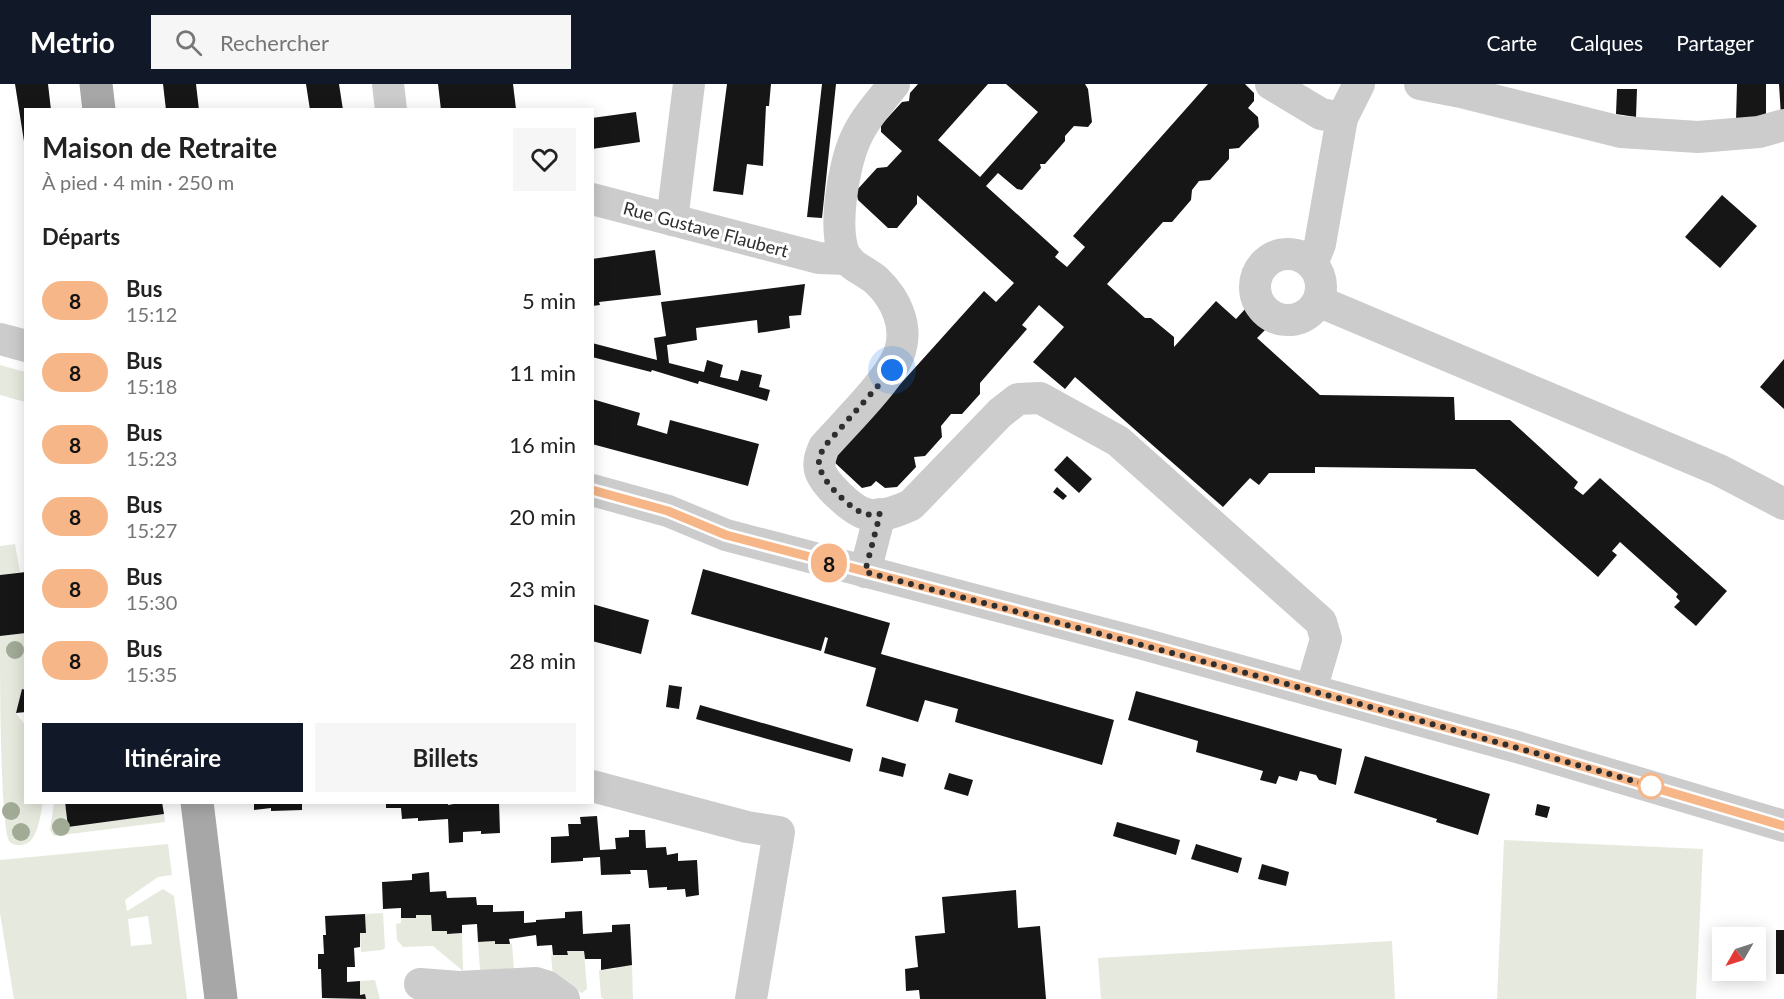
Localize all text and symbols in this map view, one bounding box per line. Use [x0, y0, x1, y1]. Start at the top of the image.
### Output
search box [151, 15, 571, 69]
text: Metrio [30, 25, 115, 59]
icon: search [172, 26, 205, 59]
text: Rechercher [220, 29, 329, 56]
text: Carte [1486, 30, 1537, 55]
text: Calques [1570, 30, 1643, 55]
text: Partager [1676, 30, 1754, 55]
button: heart [513, 128, 576, 191]
text: Maison de Retraite [42, 130, 277, 164]
text: À pied · 4 min · 250 m [42, 170, 234, 194]
street label: Rue Gustave Flaubert [621, 196, 792, 262]
text: Départs [42, 223, 120, 250]
text: Bus [126, 275, 162, 302]
text: 5 min [522, 287, 576, 314]
text: 8 [69, 288, 81, 313]
text: 15:12 [126, 302, 177, 326]
text: Bus [126, 347, 162, 374]
your location [877, 355, 907, 385]
text: 11 min [509, 359, 576, 386]
text: 8 [69, 360, 81, 385]
text: 15:18 [126, 374, 177, 398]
text: Bus [126, 419, 162, 446]
text: 16 min [509, 431, 576, 458]
text: 8 [69, 432, 81, 457]
text: 15:23 [126, 446, 177, 470]
text: Bus [126, 491, 162, 518]
text: 20 min [509, 503, 576, 530]
text: 8 [69, 504, 81, 529]
text: 15:27 [126, 518, 177, 542]
line badge: 8 [810, 544, 848, 582]
text: 8 [823, 551, 835, 576]
text: Bus [126, 563, 162, 590]
text: 23 min [509, 575, 576, 602]
text: 8 [69, 576, 81, 601]
text: 15:30 [126, 590, 177, 614]
text: Bus [126, 635, 162, 662]
text: 28 min [509, 647, 576, 674]
text: 8 [69, 648, 81, 673]
text: 15:35 [126, 662, 177, 686]
button: Itinéraire [42, 723, 303, 792]
button: Billets [315, 723, 576, 792]
unlabelled marker [1638, 773, 1664, 799]
north arrow [1712, 927, 1766, 981]
map controls [1712, 927, 1766, 981]

